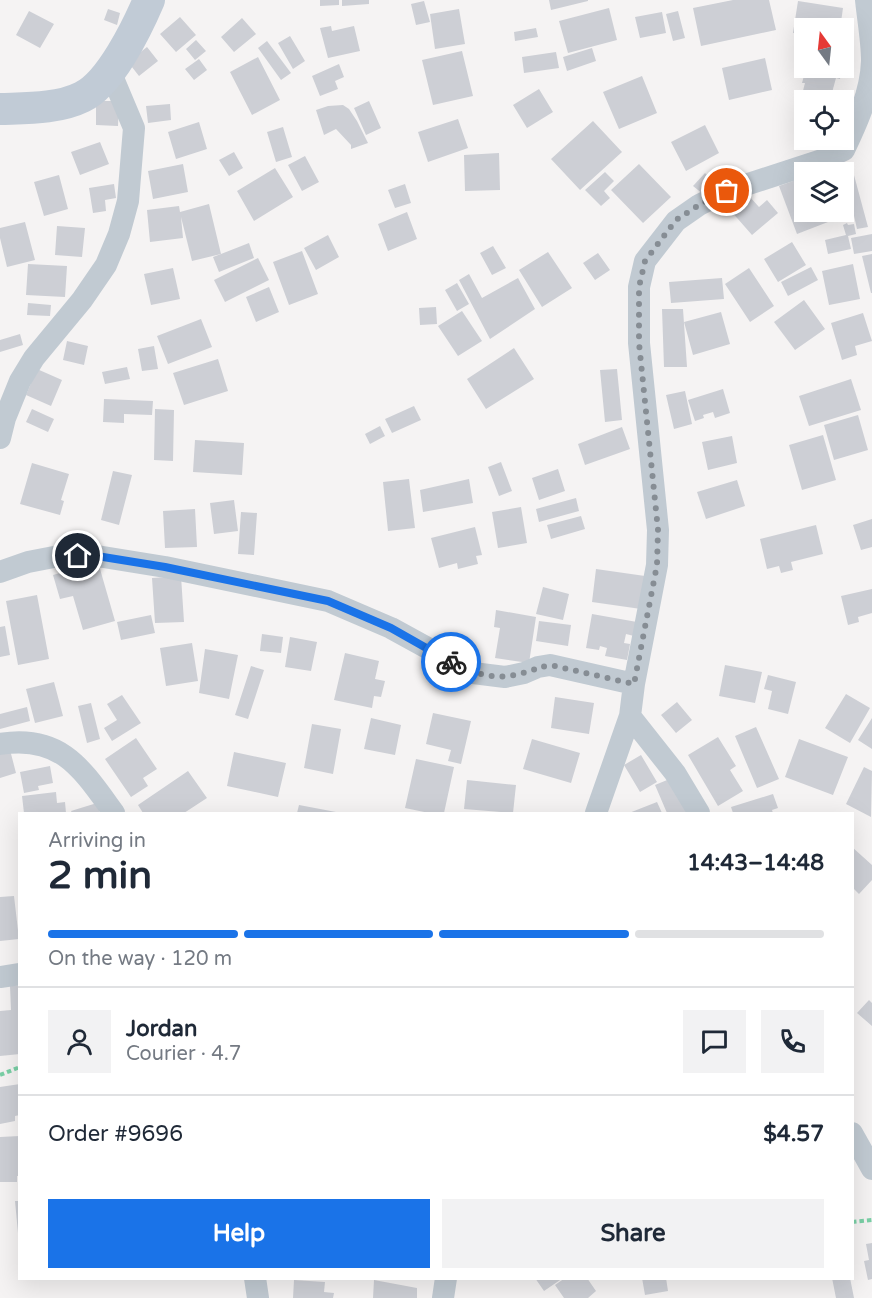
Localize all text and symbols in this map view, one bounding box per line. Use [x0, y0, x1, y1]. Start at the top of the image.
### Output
north arrow [794, 18, 854, 78]
map controls [794, 18, 854, 222]
button: locate [794, 90, 854, 150]
button: layers [794, 162, 854, 222]
pin [701, 165, 752, 216]
icon: bag [710, 174, 743, 207]
pin [52, 530, 103, 581]
icon: home [61, 539, 94, 572]
courier [421, 632, 481, 692]
icon: bike [435, 646, 468, 679]
text: Arriving in [48, 829, 146, 853]
text: 14:43–14:48 [687, 850, 824, 876]
text: 2 min [48, 852, 152, 899]
text: On the way · 120 m [48, 947, 232, 971]
button: person [48, 1010, 111, 1073]
button: chat [683, 1010, 746, 1073]
button: phone [761, 1010, 824, 1073]
text: Jordan [126, 1016, 197, 1042]
text: Courier · 4.7 [126, 1042, 241, 1066]
text: Order #9696 [48, 1121, 183, 1147]
text: $4.57 [763, 1121, 824, 1147]
button: Help [48, 1199, 430, 1268]
button: Share [442, 1199, 824, 1268]

